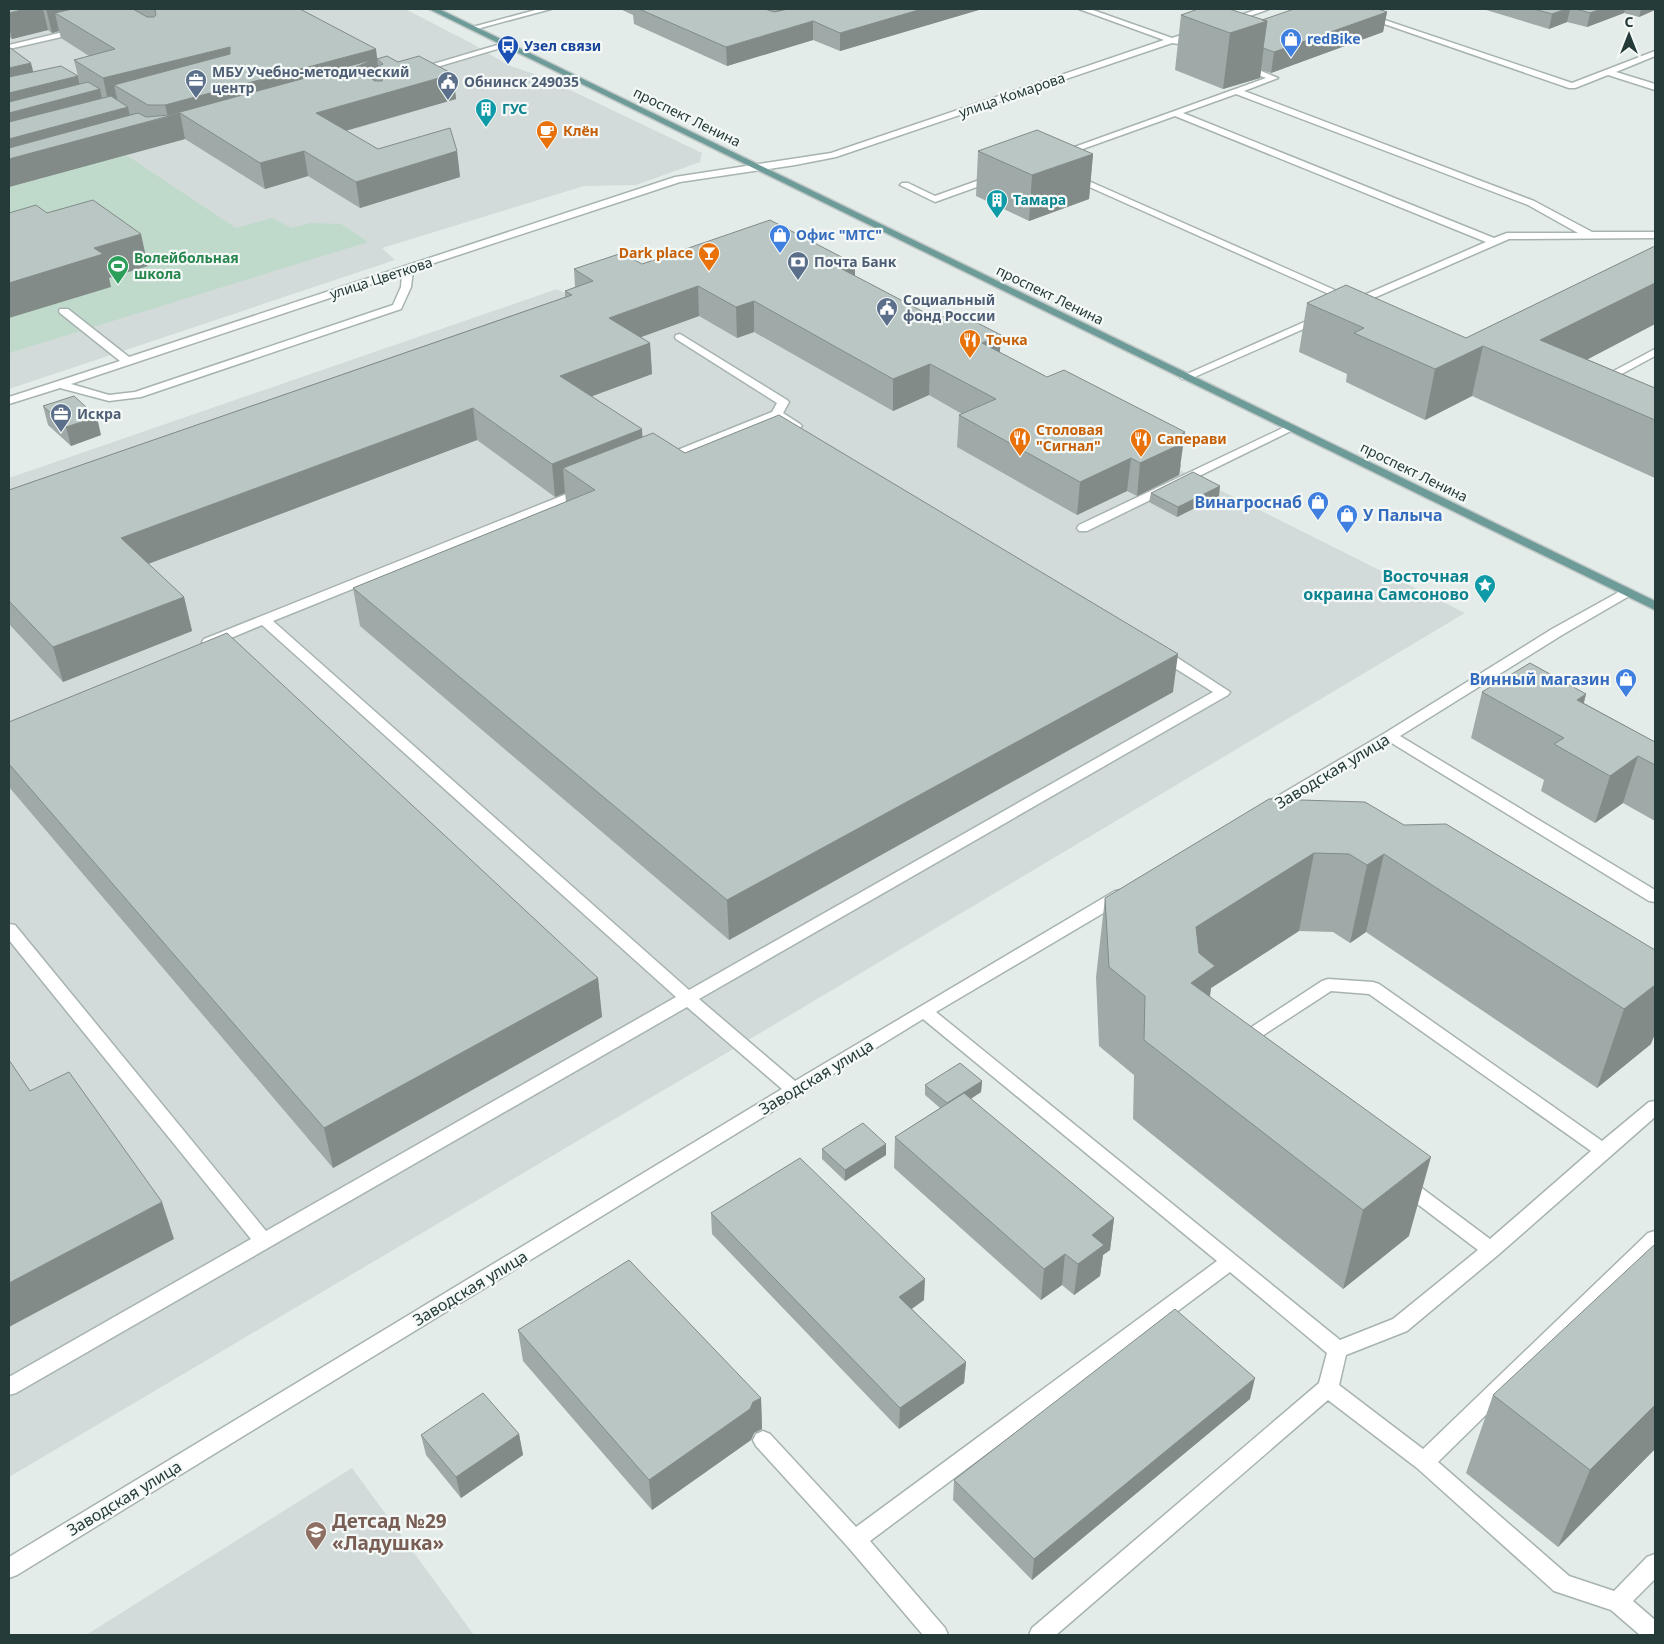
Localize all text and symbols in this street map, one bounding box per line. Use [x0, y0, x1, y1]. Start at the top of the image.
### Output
north arrow [1604, 10, 1654, 60]
text: С [1624, 12, 1634, 31]
shop icon: redBike [1279, 27, 1303, 58]
place label: redBike [1307, 29, 1361, 48]
bus stop icon: Узел связи [496, 34, 520, 65]
place label: Узел связи [524, 36, 601, 55]
place label: МБУ Учебно-методический центр [212, 62, 409, 97]
street label: улица Комарова [956, 67, 1067, 122]
office icon: МБУ Учебно-методический центр [184, 68, 208, 99]
public building icon: Обнинск 249035 [436, 70, 460, 101]
place label: Обнинск 249035 [464, 72, 579, 91]
street label: проспект Ленина [630, 82, 744, 151]
building icon: ГУС [474, 97, 498, 128]
place label: ГУС [502, 99, 527, 118]
cafe icon: Клён [535, 119, 559, 150]
place label: Клён [563, 121, 599, 140]
building icon: Тамара [985, 188, 1009, 219]
place label: Тамара [1013, 190, 1066, 209]
shop icon: Офис "МТС" [768, 223, 792, 254]
place label: Офис "МТС" [796, 225, 882, 244]
bar icon: Dark place [697, 241, 721, 272]
place label: Dark place [619, 243, 693, 262]
place label: Волейбольная школа [134, 248, 239, 283]
bank icon: Почта Банк [786, 250, 810, 281]
street label: улица Цветкова [327, 252, 435, 303]
place label: Почта Банк [814, 252, 897, 271]
sports icon: Волейбольная школа [106, 254, 130, 285]
street label: проспект Ленина [993, 260, 1107, 329]
place label: Социальный фонд России [903, 290, 995, 325]
public building icon: Социальный фонд России [875, 296, 899, 327]
restaurant icon: Точка [958, 328, 982, 359]
place label: Точка [986, 330, 1028, 349]
office icon: Искра [49, 402, 73, 433]
place label: Искра [77, 404, 121, 423]
place label: Столовая "Сигнал" [1036, 420, 1103, 455]
restaurant icon: Столовая "Сигнал" [1008, 426, 1032, 457]
restaurant icon: Саперави [1129, 427, 1153, 458]
place label: Саперави [1157, 429, 1227, 448]
street label: проспект Ленина [1357, 437, 1471, 506]
shop icon: Винагроснаб [1306, 490, 1330, 521]
place label: Винагроснаб [1194, 491, 1302, 513]
shop icon: У Палыча [1335, 503, 1359, 534]
place label: У Палыча [1363, 504, 1443, 526]
place label: Восточная окраина Самсоново [1303, 565, 1469, 605]
place icon: Восточная окраина Самсоново [1473, 573, 1497, 604]
shop icon: Винный магазин [1614, 667, 1638, 698]
place label: Винный магазин [1469, 668, 1610, 690]
street label: Заводская улица [1271, 728, 1393, 814]
street label: Заводская улица [755, 1034, 877, 1120]
street label: Заводская улица [409, 1245, 531, 1331]
street label: Заводская улица [63, 1455, 185, 1541]
place label: Детсад №29 «Ладушка» [332, 1508, 447, 1556]
school or university icon: Детсад №29 «Ладушка» [304, 1520, 328, 1551]

